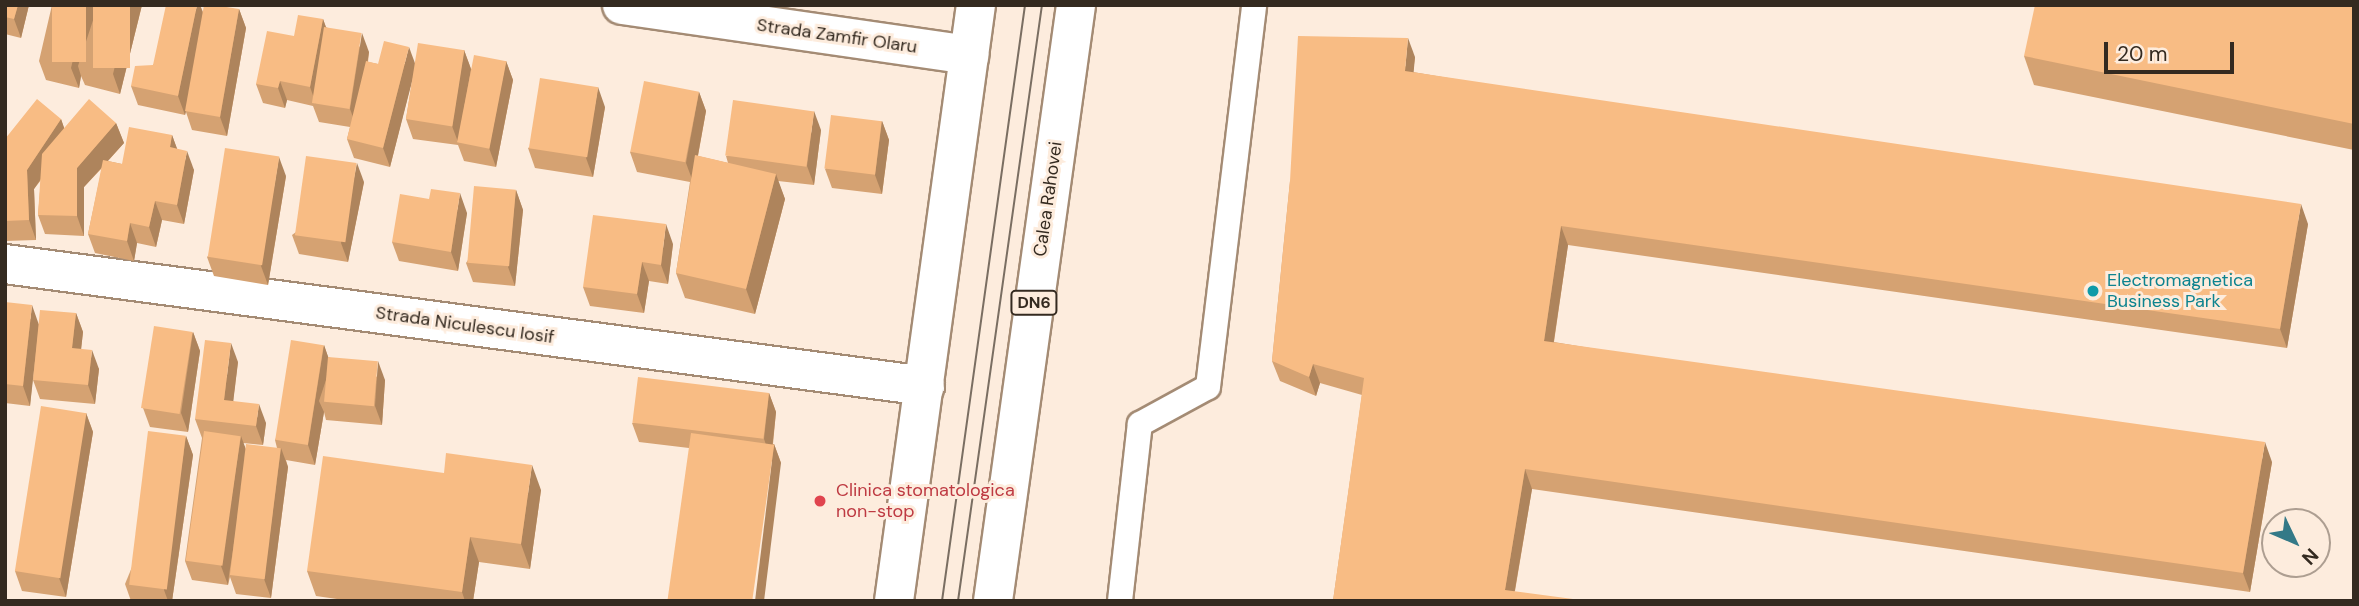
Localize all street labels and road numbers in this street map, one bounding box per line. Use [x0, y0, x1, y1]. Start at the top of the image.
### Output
street label: Strada Zamfir Olaru [755, 14, 919, 58]
street label: Calea Rahovei [1029, 140, 1067, 258]
road number: DN6 [1010, 290, 1058, 316]
street label: Strada Niculescu Iosif [374, 302, 556, 348]

